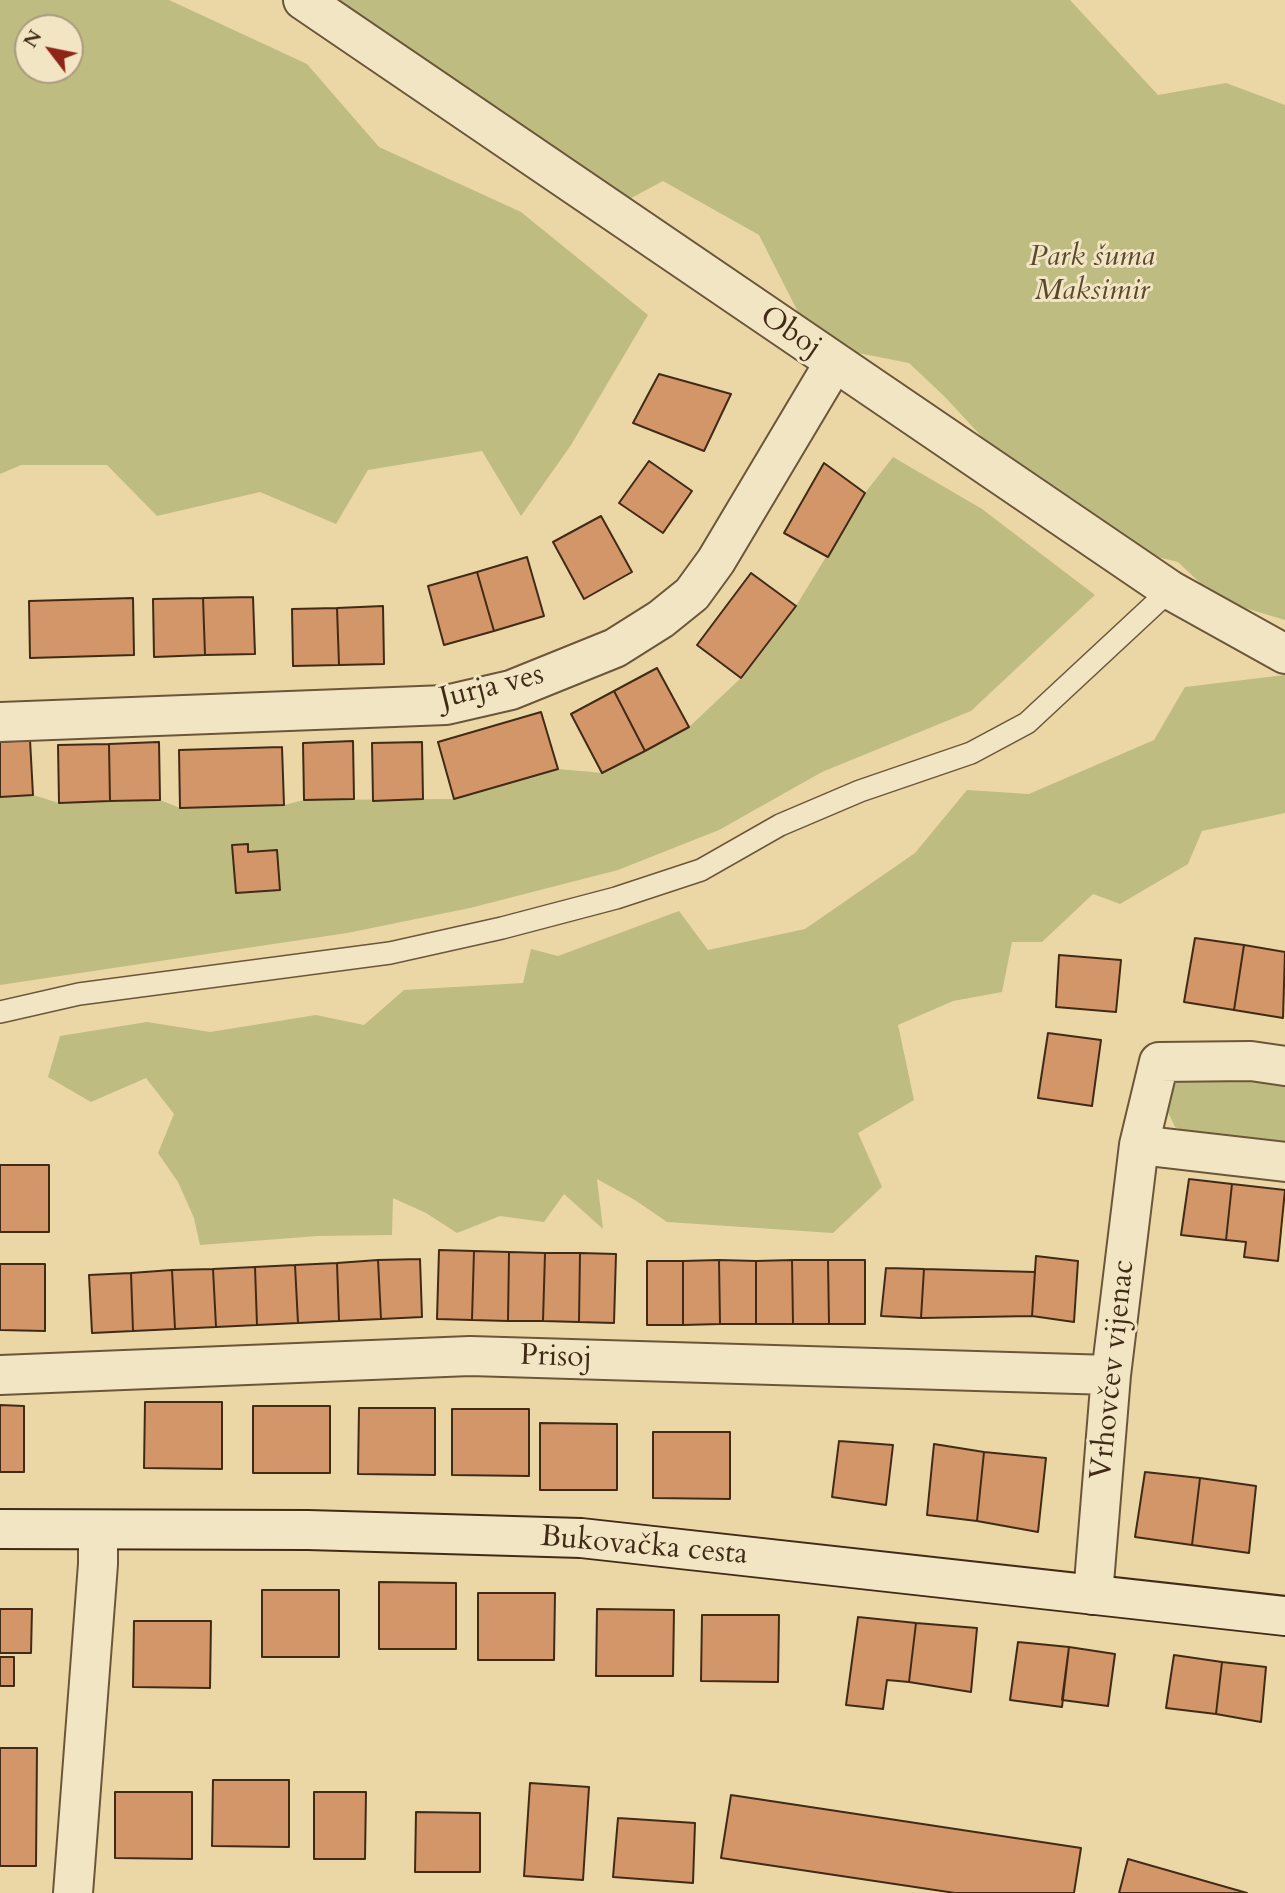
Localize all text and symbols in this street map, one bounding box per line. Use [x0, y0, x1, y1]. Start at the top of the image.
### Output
north arrow [14, 14, 84, 84]
text: N [17, 25, 48, 53]
park label: Park šuma Maksimir [1029, 240, 1155, 310]
street label: Oboj [752, 299, 828, 367]
street label: Jurja ves [436, 658, 548, 718]
street label: Vrhovčev vijenac [1085, 1258, 1143, 1482]
street label: Prisoj [519, 1339, 593, 1377]
street label: Bukovačka cesta [539, 1520, 749, 1574]

